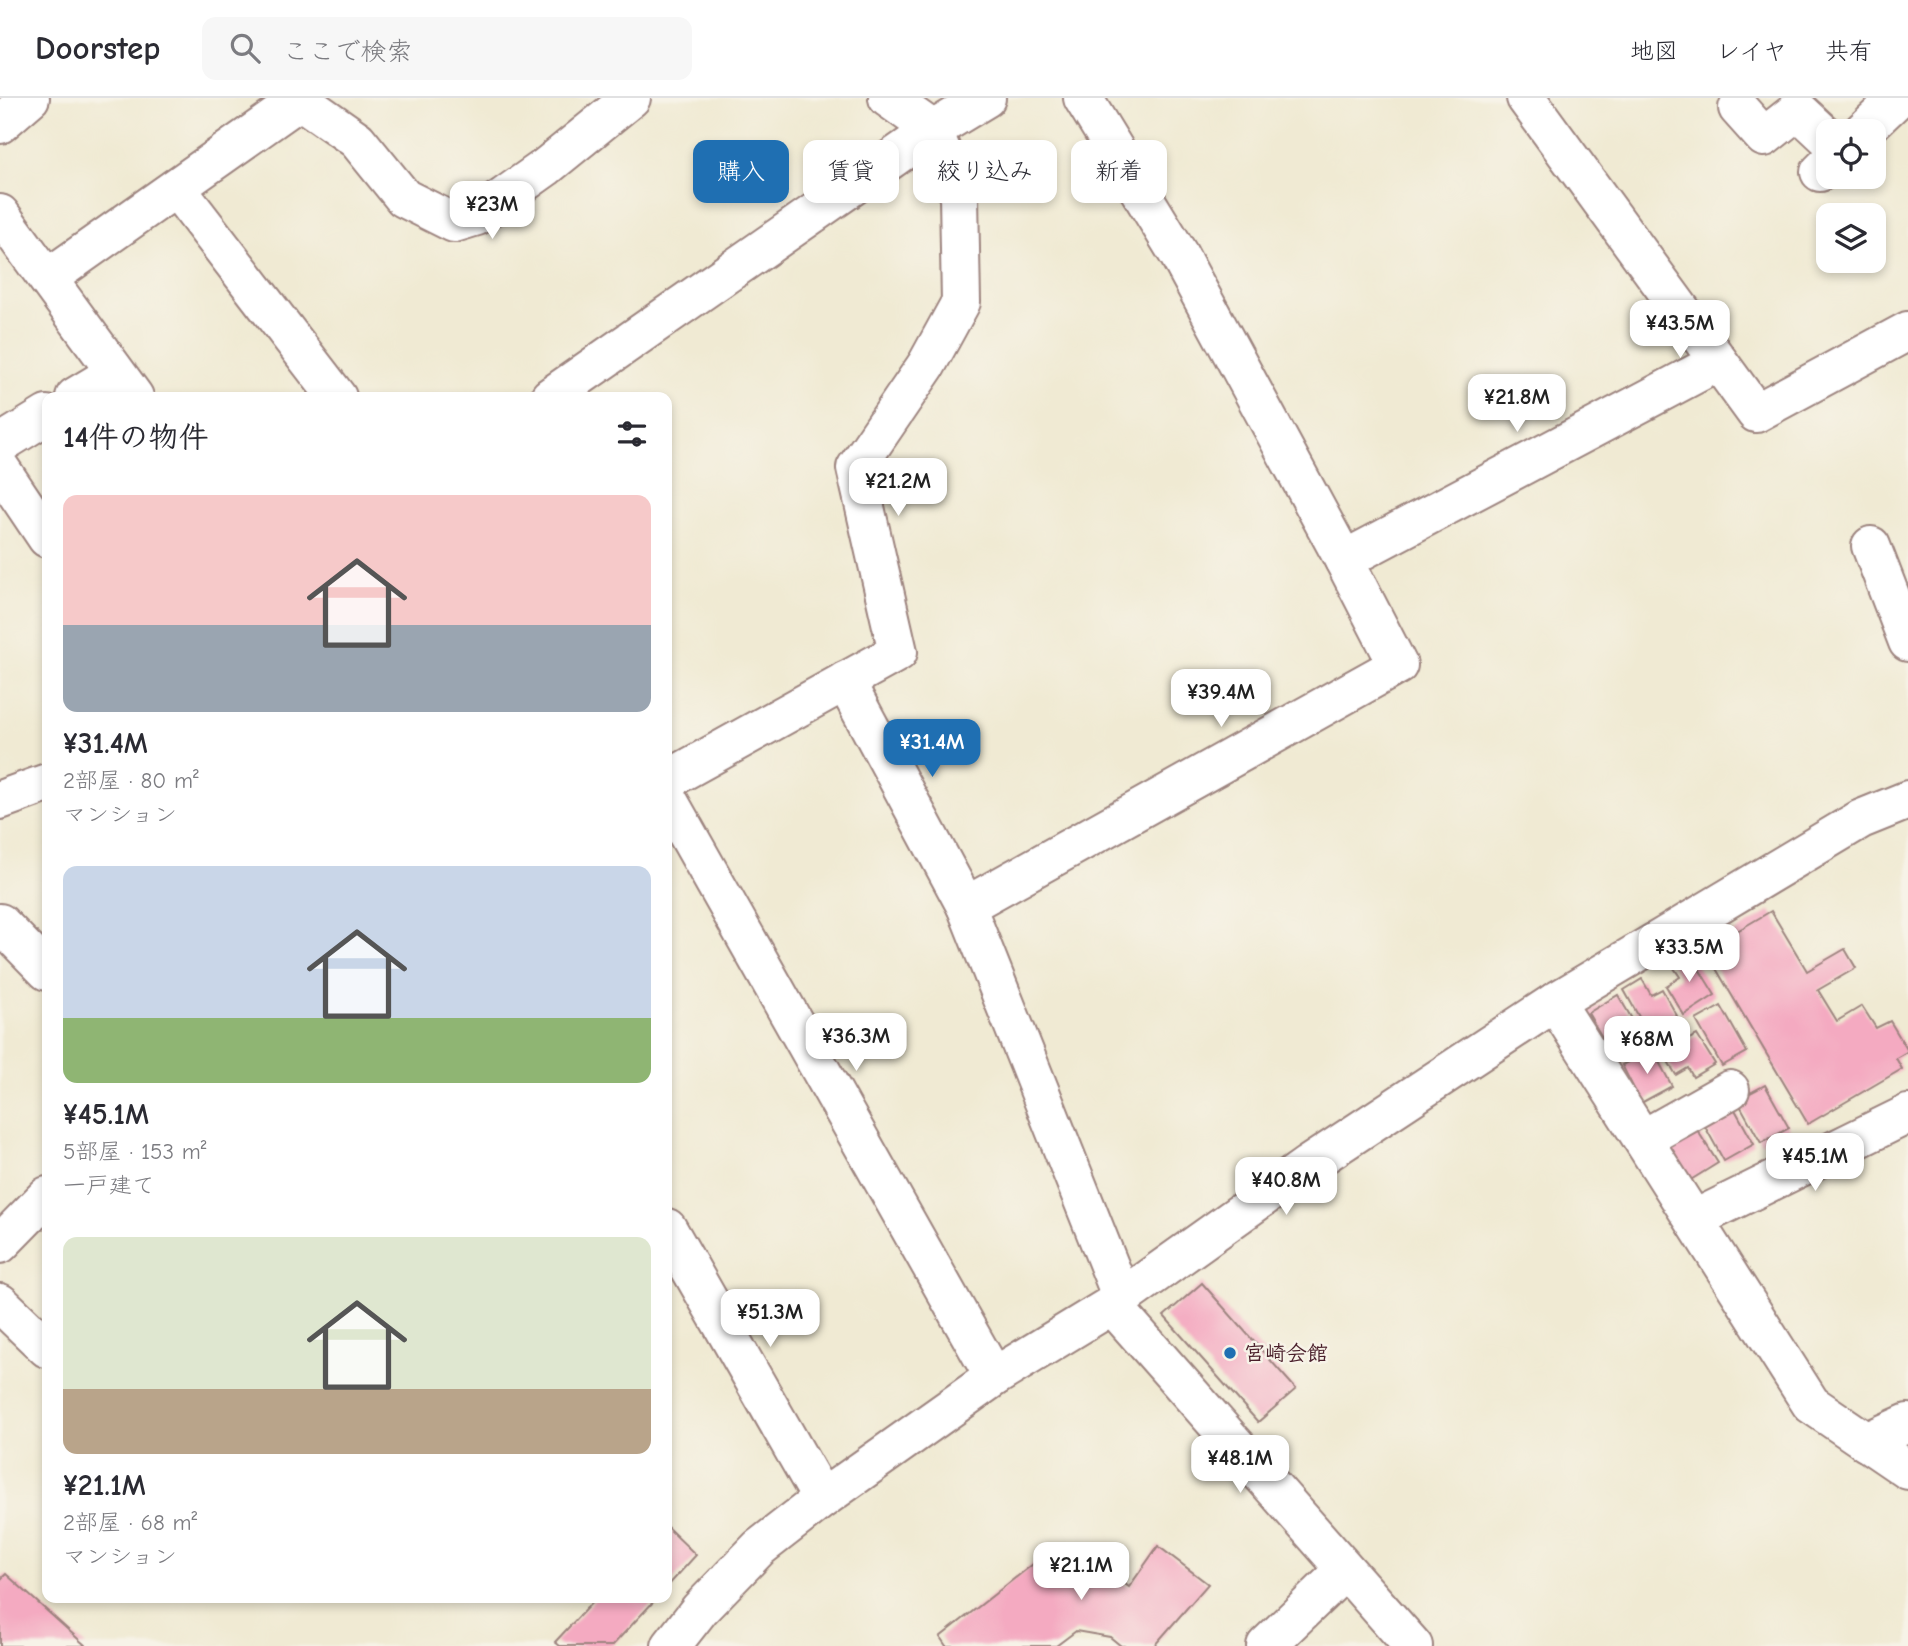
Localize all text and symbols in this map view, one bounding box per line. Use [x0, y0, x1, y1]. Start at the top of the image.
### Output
search box [202, 17, 692, 80]
text: Doorstep [35, 29, 160, 67]
icon: search [226, 29, 264, 67]
text: ここで検索 [282, 37, 412, 67]
text: 地図 [1630, 37, 1678, 65]
text: レイヤ [1716, 37, 1787, 65]
text: 共有 [1825, 37, 1873, 65]
map controls [1816, 119, 1886, 273]
button: locate [1816, 119, 1886, 189]
chip: 購入 [693, 140, 789, 203]
chip: 賃貸 [803, 140, 899, 203]
chip: 絞り込み [913, 140, 1057, 203]
chip: 新着 [1071, 140, 1167, 203]
pin: ¥23M [451, 181, 533, 241]
text: ¥23M [466, 190, 518, 217]
button: layers [1816, 203, 1886, 273]
pin: ¥43.5M [1623, 300, 1737, 360]
text: ¥43.5M [1646, 309, 1714, 336]
pin: ¥21.8M [1460, 374, 1574, 434]
text: ¥21.8M [1484, 383, 1550, 410]
icon: filters [613, 415, 651, 453]
text: 14件の物件 [63, 420, 209, 455]
pin: ¥21.2M [841, 458, 955, 518]
text: ¥21.2M [865, 467, 931, 494]
icon: home [294, 540, 420, 666]
pin: ¥39.4M [1164, 670, 1278, 729]
text: ¥39.4M [1187, 678, 1255, 705]
pin: ¥31.4M [875, 720, 989, 779]
text: ¥31.4M [63, 726, 148, 761]
text: ¥31.4M [899, 728, 965, 755]
text: 2部屋 · 80 m² [63, 767, 199, 794]
text: マンション [63, 801, 177, 828]
icon: home [294, 911, 420, 1037]
pin: ¥33.5M [1632, 924, 1746, 984]
text: ¥33.5M [1655, 933, 1723, 960]
pin: ¥36.3M [799, 1014, 913, 1073]
pin: ¥68M [1606, 1016, 1688, 1076]
text: ¥36.3M [822, 1022, 890, 1049]
text: ¥68M [1620, 1025, 1674, 1052]
text: ¥45.1M [63, 1097, 149, 1132]
pin: ¥45.1M [1758, 1134, 1872, 1193]
text: 5部屋 · 153 m² [63, 1138, 207, 1165]
text: ¥45.1M [1782, 1142, 1848, 1169]
pin: ¥40.8M [1229, 1158, 1343, 1217]
text: ¥40.8M [1251, 1166, 1321, 1193]
text: 一戸建て [63, 1172, 155, 1199]
icon: home [294, 1282, 420, 1408]
pin: ¥51.3M [713, 1290, 827, 1349]
text: ¥51.3M [737, 1298, 803, 1325]
place label: 宮崎会館 [1244, 1341, 1328, 1365]
marker: 宮崎会館 [1222, 1345, 1238, 1361]
pin: ¥48.1M [1183, 1436, 1297, 1495]
text: ¥48.1M [1207, 1444, 1273, 1471]
text: ¥21.1M [63, 1468, 146, 1503]
text: 2部屋 · 68 m² [63, 1509, 197, 1536]
pin: ¥21.1M [1024, 1542, 1138, 1602]
text: マンション [63, 1543, 177, 1570]
text: ¥21.1M [1049, 1551, 1113, 1578]

